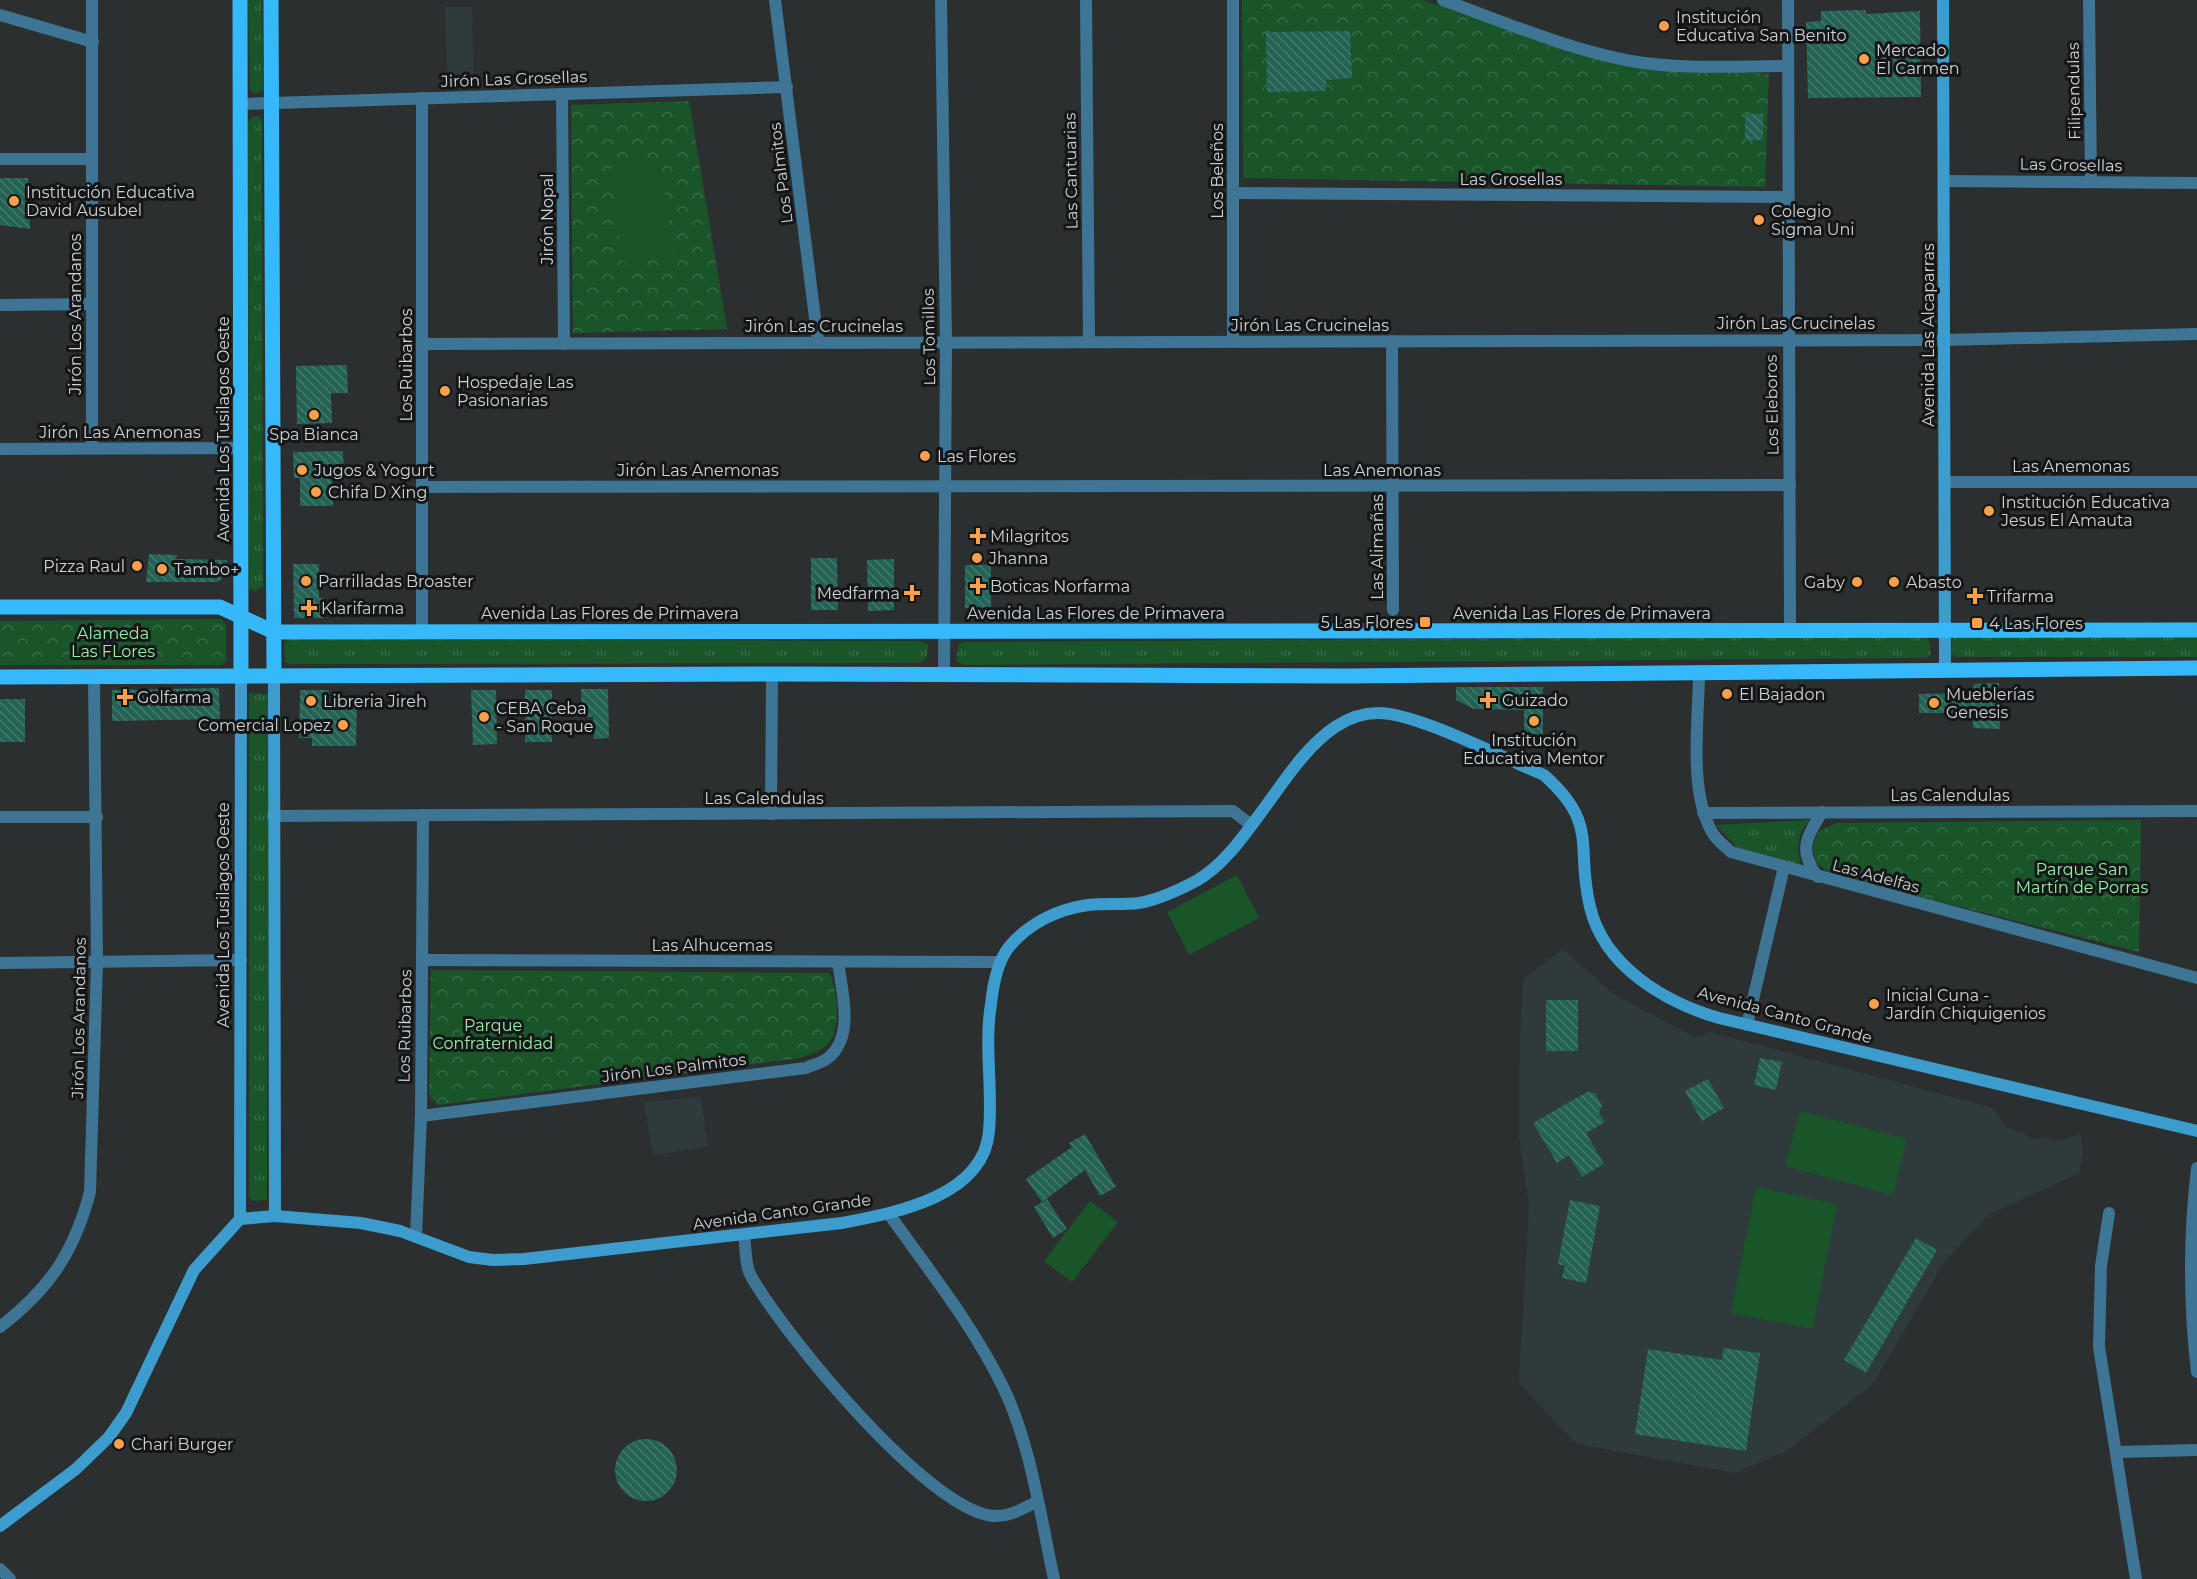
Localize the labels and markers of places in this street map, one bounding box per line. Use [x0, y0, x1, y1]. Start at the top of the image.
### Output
place label: Institución Educativa San Benito [1676, 8, 1847, 45]
marker: Institución Educativa San Benito [1657, 19, 1671, 33]
place label: Mercado El Carmen [1876, 41, 1960, 78]
marker: Mercado El Carmen [1857, 52, 1871, 66]
place label: Institución Educativa David Ausubel [26, 183, 195, 220]
marker: Institución Educativa David Ausubel [7, 194, 21, 208]
place label: Colegio Sigma Uni [1771, 202, 1855, 239]
marker: Colegio Sigma Uni [1752, 213, 1766, 227]
place label: Hospedaje Las Pasionarias [457, 373, 574, 410]
marker: Hospedaje Las Pasionarias [438, 384, 452, 398]
marker: Spa Bianca [307, 408, 321, 422]
place label: Spa Bianca [269, 425, 359, 444]
place label: Las Flores [937, 447, 1016, 466]
marker: Las Flores [918, 449, 932, 463]
place label: Jugos & Yogurt [313, 461, 435, 480]
marker: Jugos & Yogurt [295, 463, 309, 477]
place label: Chifa D Xing [328, 483, 427, 502]
marker: Chifa D Xing [309, 485, 323, 499]
place label: Institución Educativa Jesus El Amauta [2000, 493, 2170, 530]
marker: Institución Educativa Jesus El Amauta [1982, 504, 1996, 518]
place label: Milagritos [990, 527, 1069, 546]
marker: Milagritos [971, 529, 985, 543]
place label: Jhanna [988, 549, 1048, 568]
marker: Jhanna [970, 551, 984, 565]
place label: Pizza Raul [43, 557, 125, 576]
marker: Pizza Raul [130, 559, 144, 573]
place label: Tambo+ [174, 560, 239, 579]
marker: Tambo+ [155, 562, 169, 576]
place label: Parrilladas Broaster [318, 572, 474, 591]
place label: Gaby [1804, 573, 1845, 592]
place label: Abasto [1906, 573, 1962, 592]
marker: Parrilladas Broaster [299, 574, 313, 588]
marker: Gaby [1850, 575, 1864, 589]
marker: Abasto [1887, 575, 1901, 589]
place label: Boticas Norfarma [990, 577, 1130, 596]
marker: Boticas Norfarma [971, 579, 985, 593]
place label: Medfarma [817, 584, 900, 603]
marker: Medfarma [905, 586, 919, 600]
place label: Trifarma [1987, 587, 2054, 606]
marker: Trifarma [1968, 589, 1982, 603]
place label: Klarifarma [321, 599, 404, 618]
marker: Klarifarma [302, 601, 316, 615]
place label: 5 Las Flores [1321, 613, 1413, 632]
place label: 4 Las Flores [1989, 614, 2083, 633]
marker: 5 Las Flores [1418, 615, 1432, 629]
marker: 4 Las Flores [1970, 616, 1984, 630]
place label: El Bajadon [1739, 685, 1825, 704]
place label: Mueblerías Genesis [1946, 685, 2035, 722]
marker: El Bajadon [1720, 687, 1734, 701]
place label: Golfarma [137, 688, 211, 707]
marker: Golfarma [118, 690, 132, 704]
marker: Guizado [1479, 691, 1497, 709]
place label: Guizado [1502, 691, 1568, 710]
place label: Libreria Jireh [323, 692, 427, 711]
marker: Libreria Jireh [304, 694, 318, 708]
marker: Mueblerías Genesis [1927, 696, 1941, 710]
place label: CEBA Ceba - San Roque [496, 699, 593, 736]
marker: CEBA Ceba - San Roque [477, 710, 491, 724]
marker: Institución Educativa Mentor [1527, 714, 1541, 728]
place label: Comercial Lopez [198, 716, 331, 735]
marker: Comercial Lopez [336, 718, 350, 732]
place label: Institución Educativa Mentor [1463, 731, 1605, 768]
place label: Inicial Cuna - Jardín Chiquigenios [1885, 986, 2046, 1023]
marker: Inicial Cuna - Jardín Chiquigenios [1867, 997, 1881, 1011]
place label: Chari Burger [131, 1435, 233, 1454]
marker: Chari Burger [112, 1437, 126, 1451]

